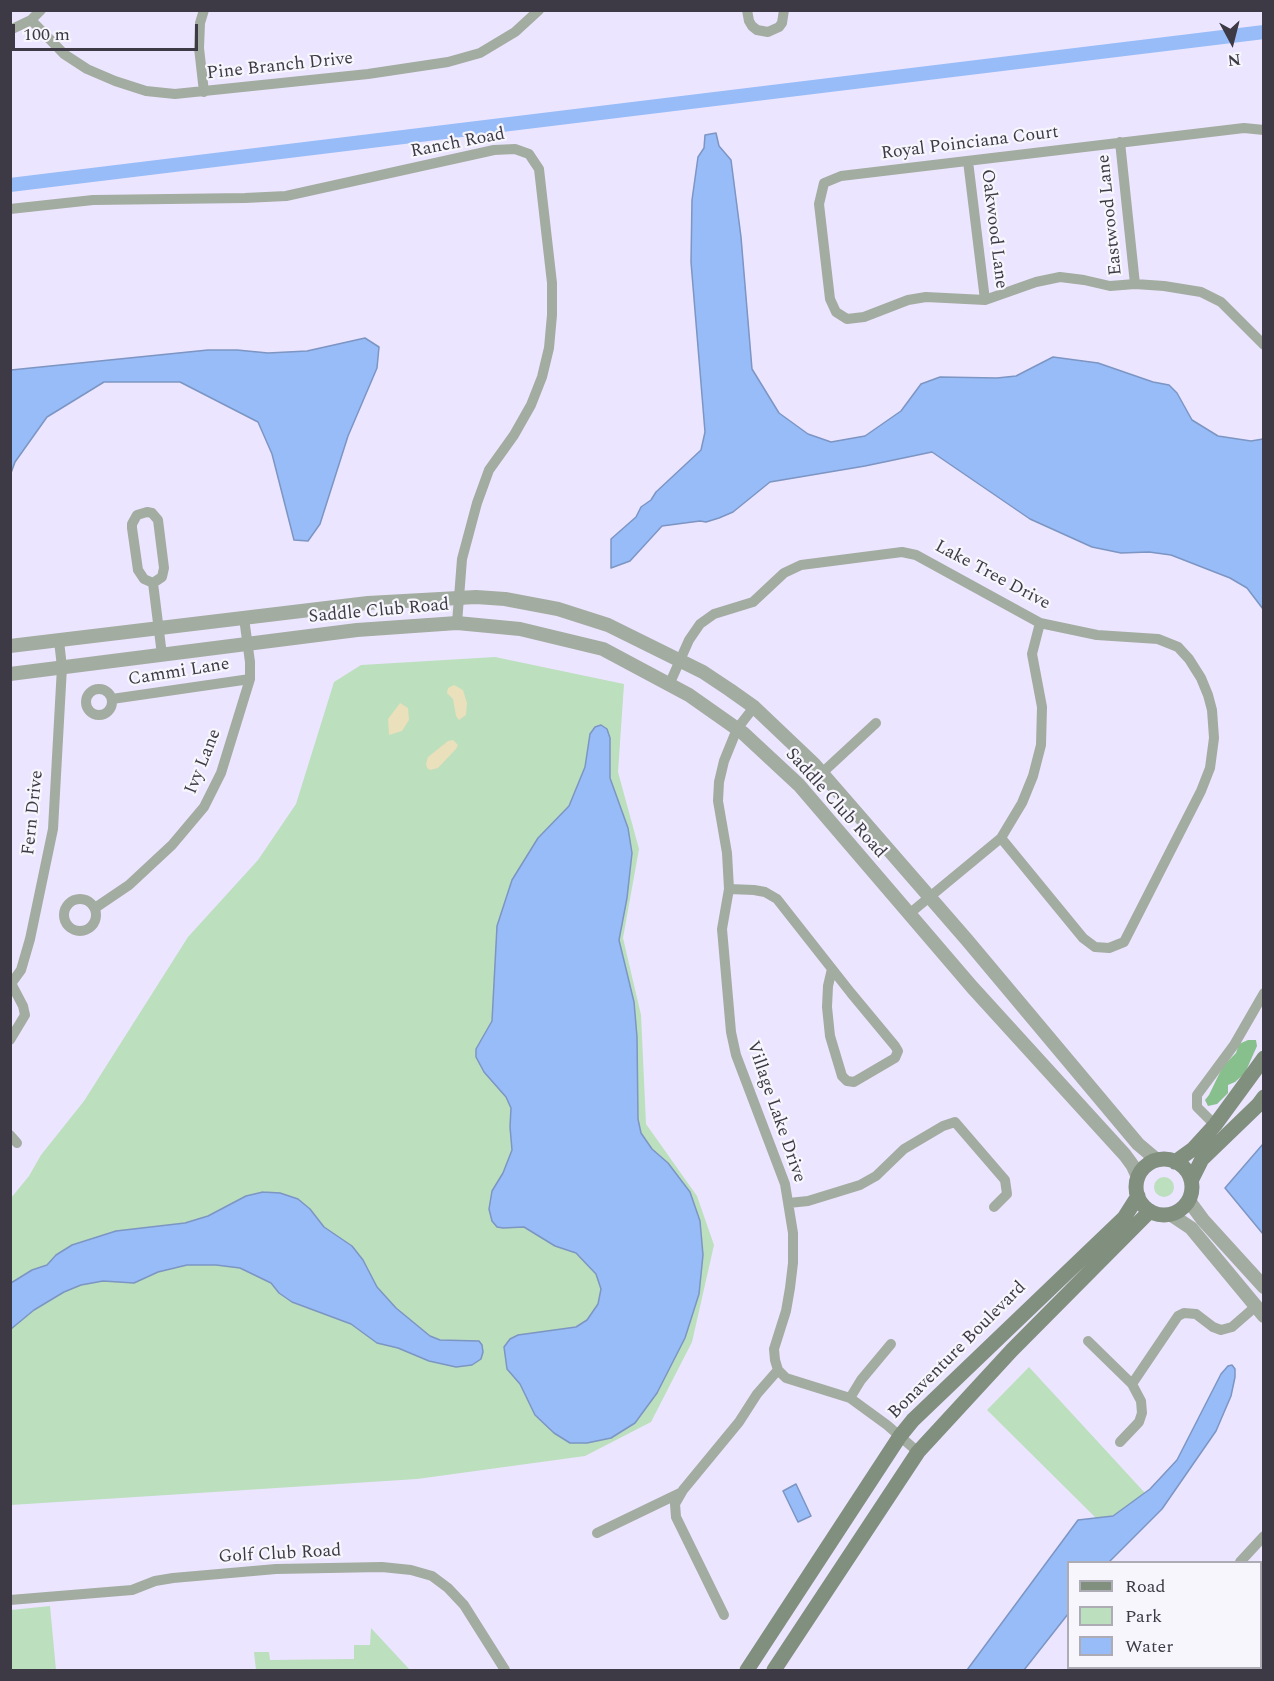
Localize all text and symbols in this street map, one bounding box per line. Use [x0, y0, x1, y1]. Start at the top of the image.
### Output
scale bar [15, 12, 201, 50]
north arrow [1202, 12, 1262, 72]
text: 100 m [23, 21, 70, 48]
text: N [1226, 47, 1242, 73]
street label: Pine Branch Drive [206, 49, 354, 85]
street label: Royal Poinciana Court [880, 122, 1060, 166]
street label: Ranch Road [409, 124, 507, 164]
street label: Eastwood Lane [1094, 153, 1128, 277]
street label: Oakwood Lane [975, 168, 1011, 290]
street label: Lake Tree Drive [931, 536, 1053, 616]
street label: Saddle Club Road [308, 595, 450, 629]
street label: Cammi Lane [127, 654, 231, 692]
street label: Ivy Lane [181, 726, 227, 798]
street label: Saddle Club Road [780, 744, 890, 864]
street label: Fern Drive [19, 769, 49, 857]
street label: Village Lake Drive [741, 1038, 809, 1186]
street label: Bonaventure Boulevard [885, 1278, 1031, 1424]
street label: Golf Club Road [218, 1541, 342, 1569]
legend [1067, 1561, 1262, 1669]
text: Road [1125, 1573, 1166, 1600]
text: Park [1125, 1603, 1162, 1630]
text: Water [1125, 1633, 1173, 1660]

